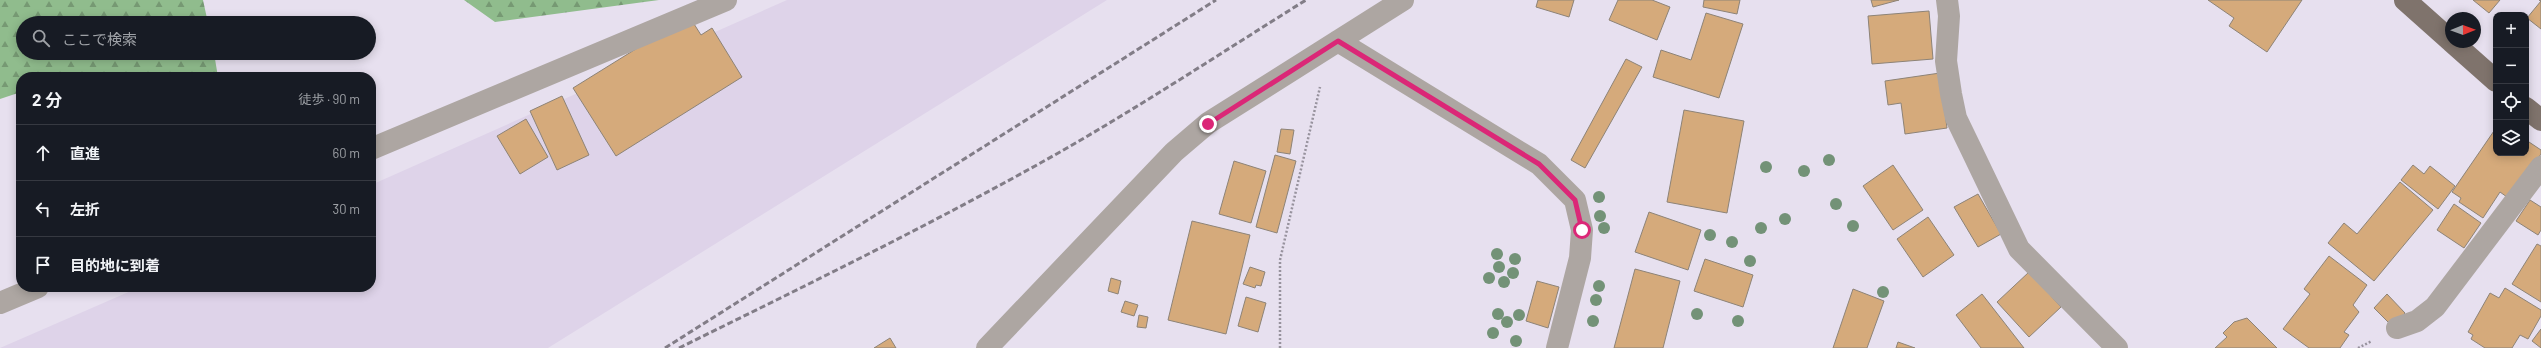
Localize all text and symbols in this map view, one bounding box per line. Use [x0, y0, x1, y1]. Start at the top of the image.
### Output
north arrow [2445, 12, 2481, 48]
map controls [2493, 12, 2529, 156]
button: + [2493, 12, 2529, 48]
search box [16, 16, 376, 60]
icon: search [30, 27, 52, 49]
text: ここで検索 [62, 30, 137, 48]
button: − [2493, 48, 2529, 84]
button: locate [2493, 84, 2529, 120]
text: 2 分 [32, 89, 62, 109]
text: 徒歩 · 90 m [299, 91, 360, 107]
route end [1199, 115, 1217, 133]
button: layers [2493, 120, 2529, 156]
icon: ahead [32, 142, 54, 164]
text: 直進 [70, 144, 100, 162]
text: 60 m [333, 145, 360, 161]
icon: left [32, 198, 54, 220]
text: 左折 [70, 200, 100, 218]
text: 30 m [333, 201, 360, 217]
route start [1573, 221, 1591, 239]
icon: arrive [32, 254, 54, 276]
text: 目的地に到着 [70, 256, 160, 274]

